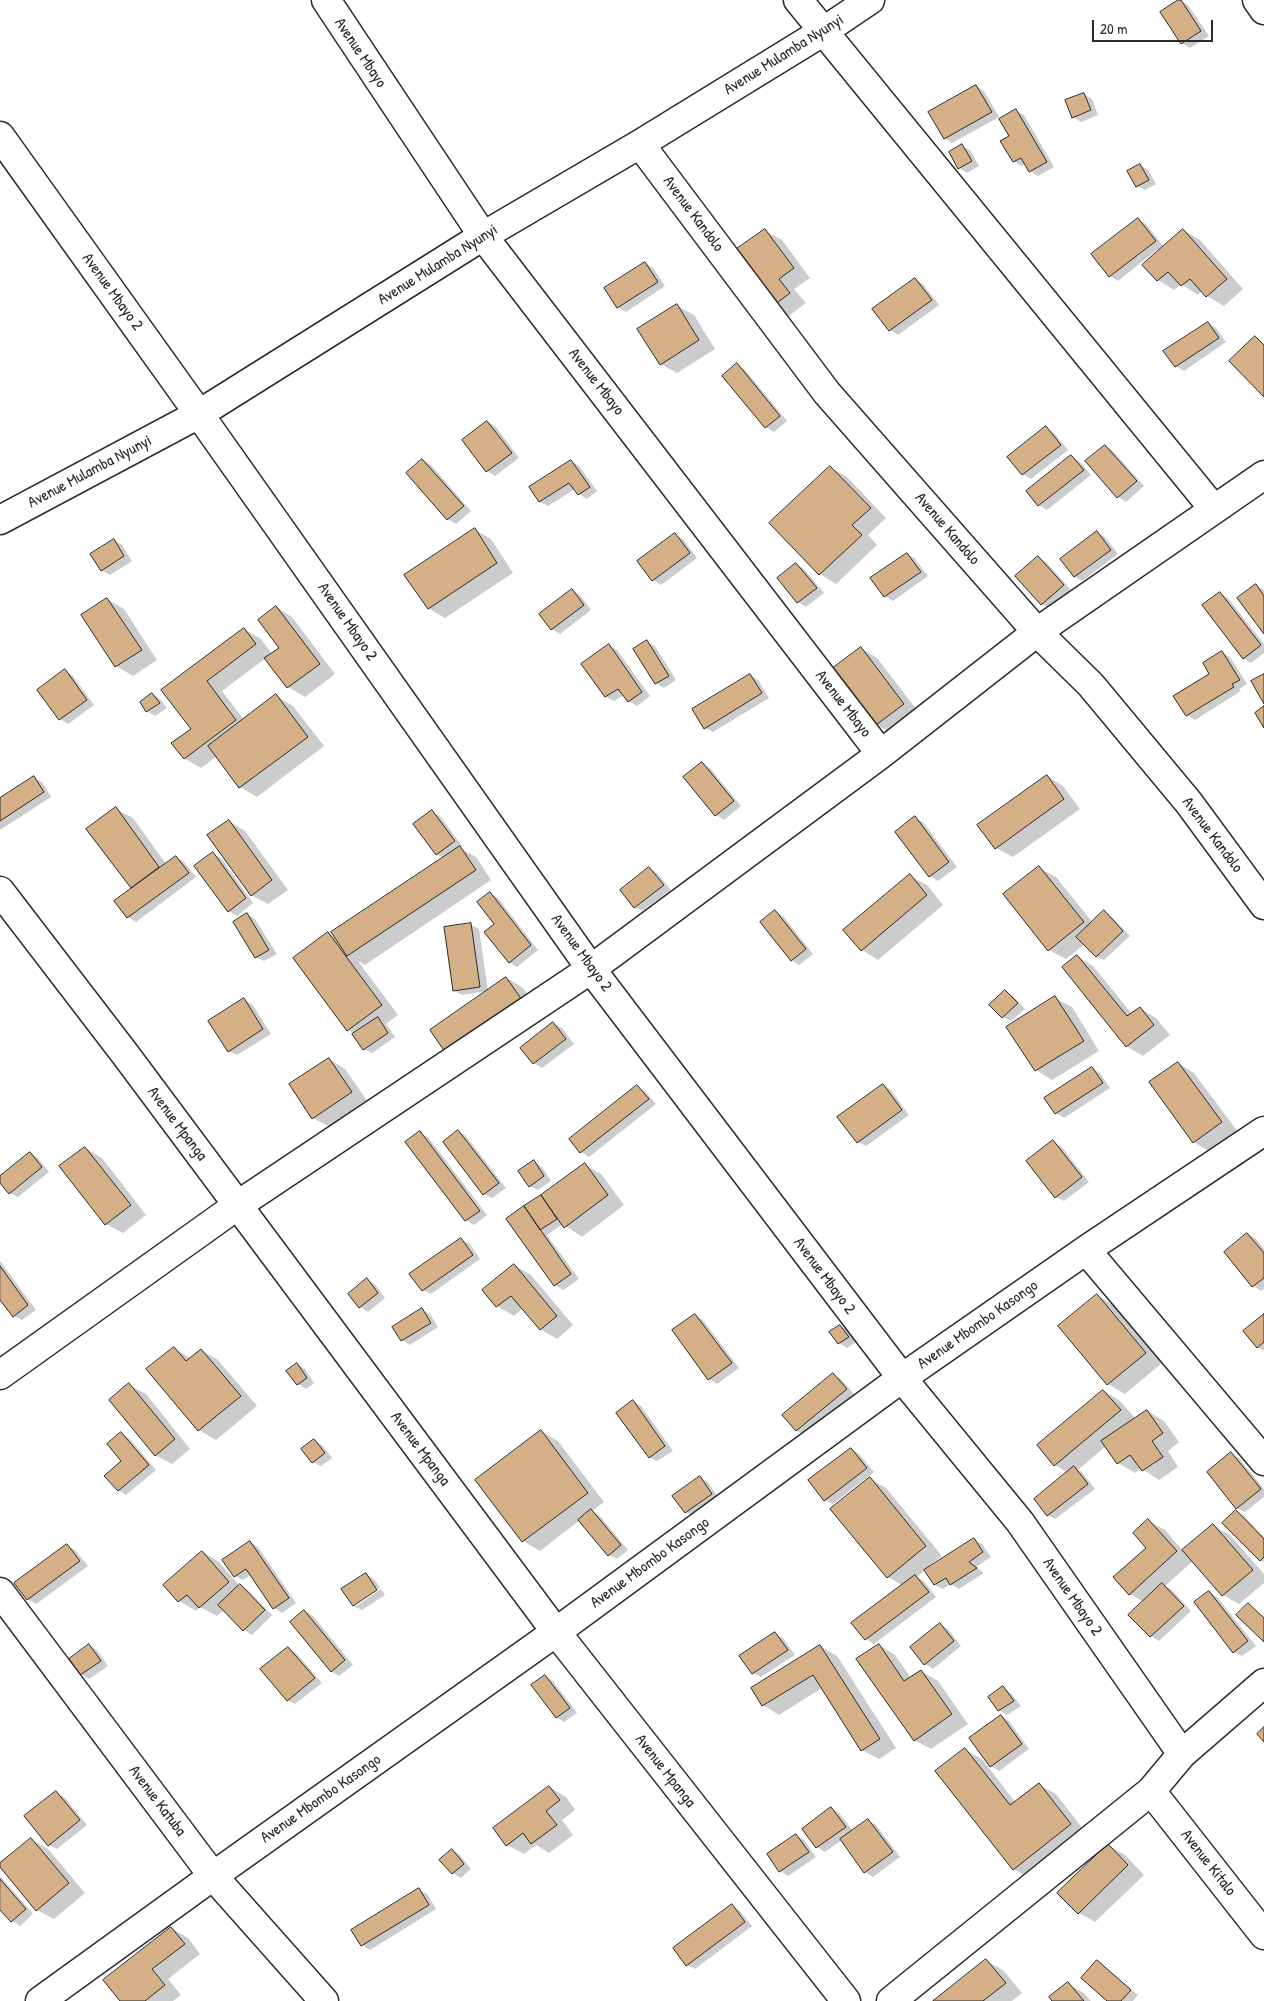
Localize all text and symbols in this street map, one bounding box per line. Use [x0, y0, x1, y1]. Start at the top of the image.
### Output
street label: Avenue Mulamba Nyunyi [721, 10, 847, 100]
scale bar [1094, 10, 1215, 42]
street label: Avenue Mbayo [330, 15, 390, 91]
text: 20 m [1100, 18, 1127, 39]
street label: Avenue Kandolo [658, 172, 728, 256]
street label: Avenue Mulamba Nyunyi [375, 220, 501, 310]
street label: Avenue Mbayo 2 [77, 250, 147, 334]
street label: Avenue Mbayo [564, 345, 628, 419]
street label: Avenue Mulamba Nyunyi [25, 431, 155, 513]
street label: Avenue Kandolo [910, 489, 984, 569]
street label: Avenue Mbayo 2 [313, 579, 381, 665]
street label: Avenue Mbayo [811, 667, 875, 741]
street label: Avenue Kandolo [1177, 793, 1247, 877]
street label: Avenue Mbayo 2 [546, 911, 616, 995]
street label: Avenue Mpanga [143, 1083, 211, 1165]
street label: Avenue Mbayo 2 [789, 1234, 859, 1318]
street label: Avenue Mbombo Kasongo [914, 1276, 1042, 1374]
street label: Avenue Mpanga [386, 1408, 454, 1490]
street label: Avenue Mbombo Kasongo [587, 1513, 713, 1613]
street label: Avenue Mbayo 2 [1038, 1554, 1106, 1640]
street label: Avenue Mpanga [630, 1731, 700, 1811]
street label: Avenue Mbombo Kasongo [257, 1750, 385, 1848]
street label: Avenue Katuba [124, 1762, 190, 1840]
street label: Avenue Kitalo [1176, 1826, 1240, 1900]

